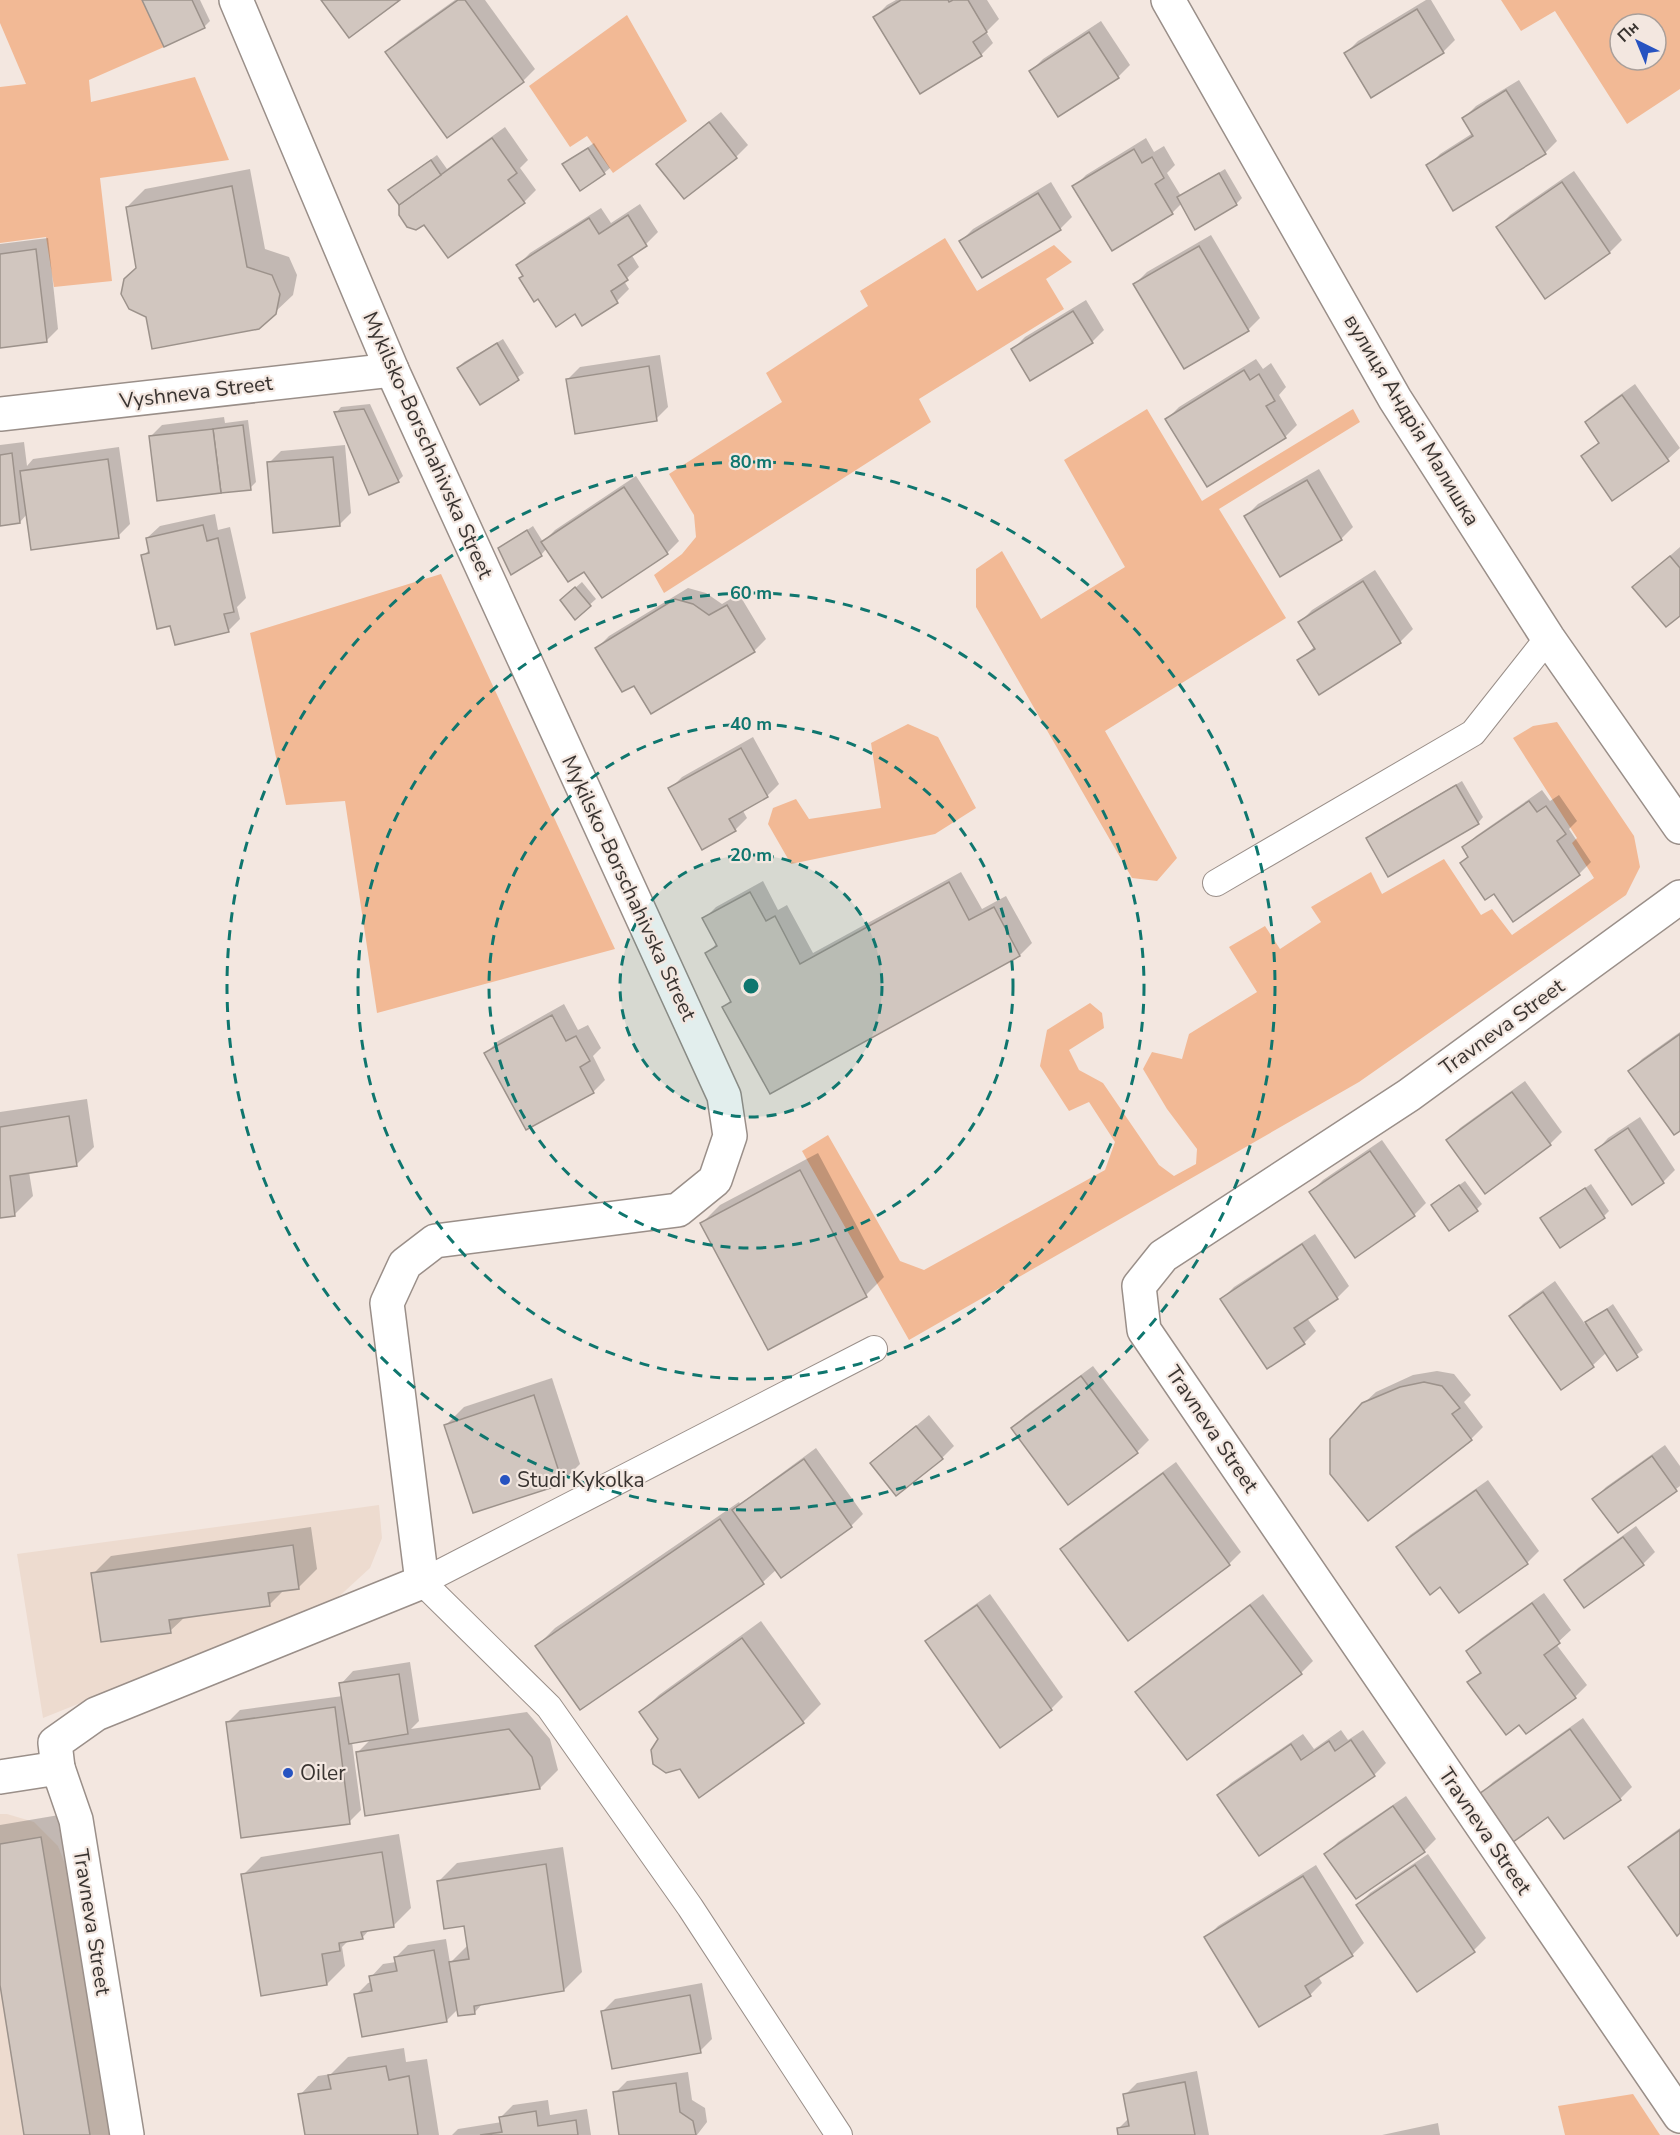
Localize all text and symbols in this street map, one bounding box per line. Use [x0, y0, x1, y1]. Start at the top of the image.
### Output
north arrow [1608, 12, 1668, 72]
text: Пн [1613, 16, 1644, 47]
street label: Mykilsko-Borschahivska Street [356, 307, 500, 583]
street label: вулиця Андрія Малишка [1338, 309, 1486, 531]
street label: Vyshneva Street [117, 369, 275, 415]
text: 80 m [730, 450, 772, 474]
text: 60 m [730, 581, 772, 605]
text: 40 m [730, 712, 772, 736]
street label: Mykilsko-Borschahivska Street [555, 751, 703, 1026]
text: 20 m [730, 843, 772, 867]
street label: Travneva Street [1434, 972, 1570, 1082]
centre of rings [741, 976, 761, 996]
street label: Travneva Street [1159, 1360, 1265, 1499]
place label: Studi Kykolka [517, 1466, 645, 1494]
marker: Studi Kykolka [498, 1473, 512, 1487]
place label: Oiler [300, 1759, 346, 1787]
street label: Travneva Street [1432, 1762, 1538, 1901]
marker: Oiler [281, 1766, 295, 1780]
street label: Travneva Street [67, 1847, 117, 1998]

